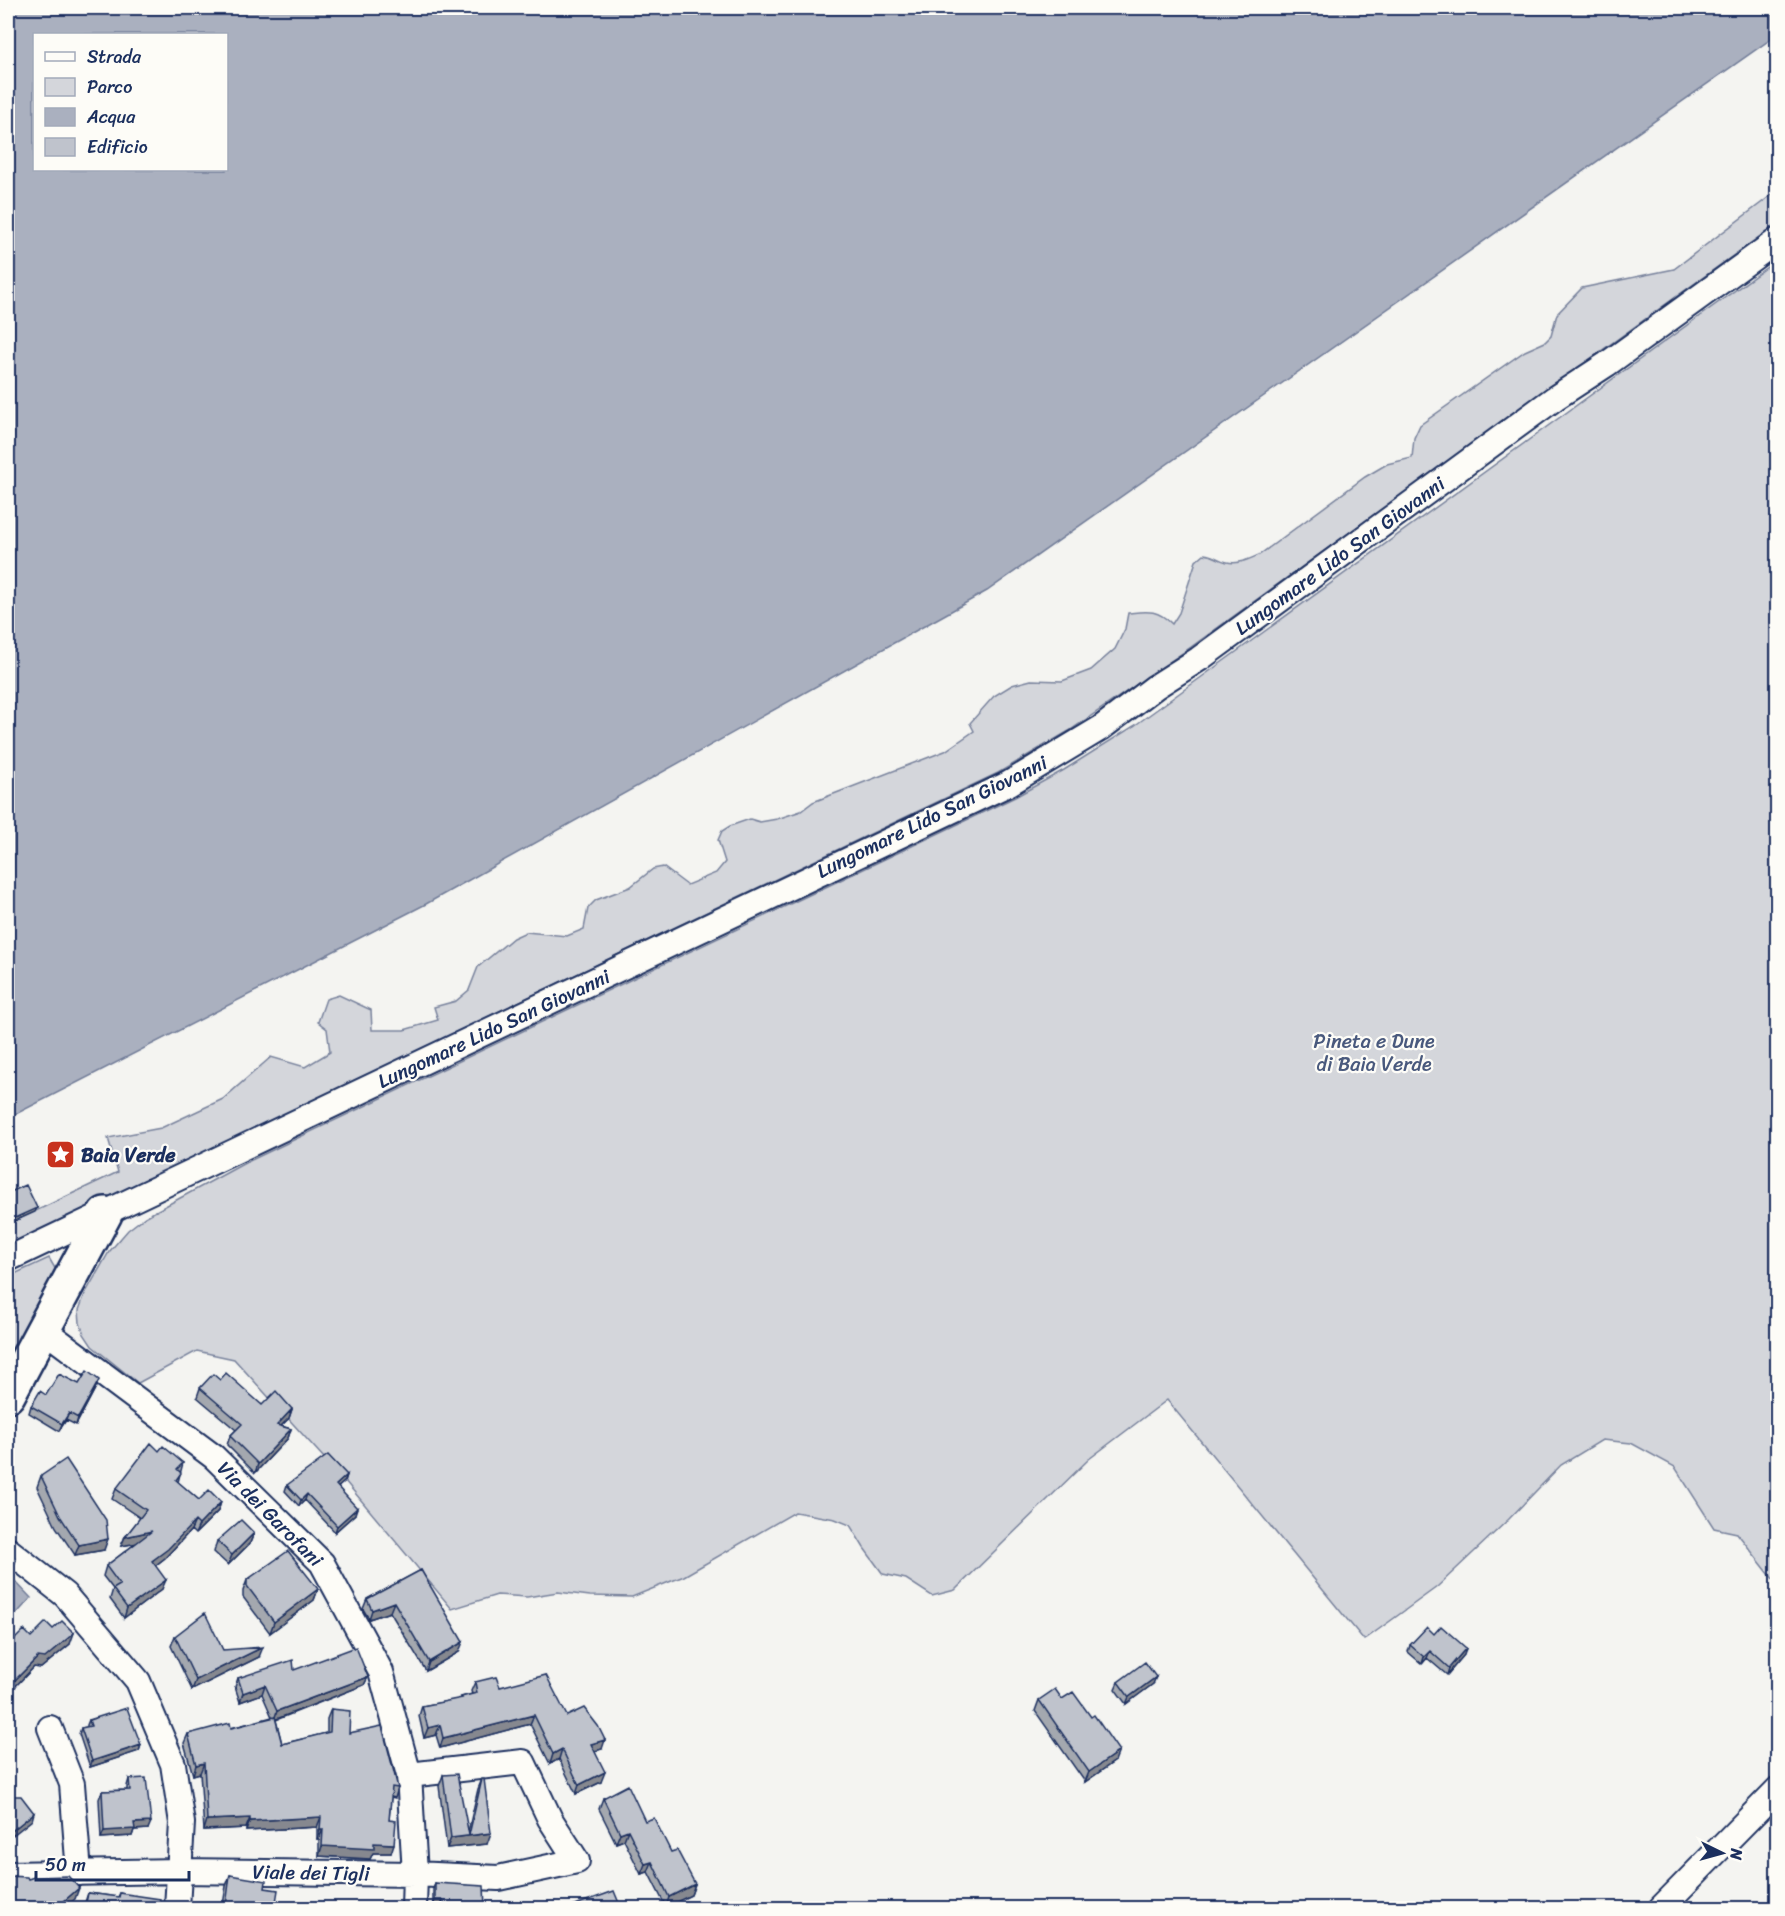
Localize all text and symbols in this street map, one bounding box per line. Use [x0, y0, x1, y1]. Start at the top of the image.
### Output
legend [33, 33, 228, 171]
text: Strada [87, 41, 142, 73]
text: Parco [87, 71, 132, 103]
text: Acqua [86, 101, 136, 133]
text: Edificio [87, 131, 148, 163]
street label: Lungomare Lido San Giovanni [1227, 466, 1454, 645]
street label: Lungomare Lido San Giovanni [810, 745, 1055, 888]
street label: Lungomare Lido San Giovanni [372, 959, 618, 1098]
park label: Pineta e Dune di Baia Verde [1313, 1024, 1435, 1082]
place label: Baia Verde [81, 1138, 176, 1173]
place icon: Baia Verde [44, 1139, 76, 1171]
street label: Via dei Garofani [208, 1452, 333, 1577]
north arrow [1692, 1823, 1752, 1883]
scale bar [36, 1844, 189, 1882]
text: N [1721, 1846, 1751, 1862]
text: 50 m [45, 1849, 86, 1881]
street label: Viale dei Tigli [252, 1854, 372, 1892]

